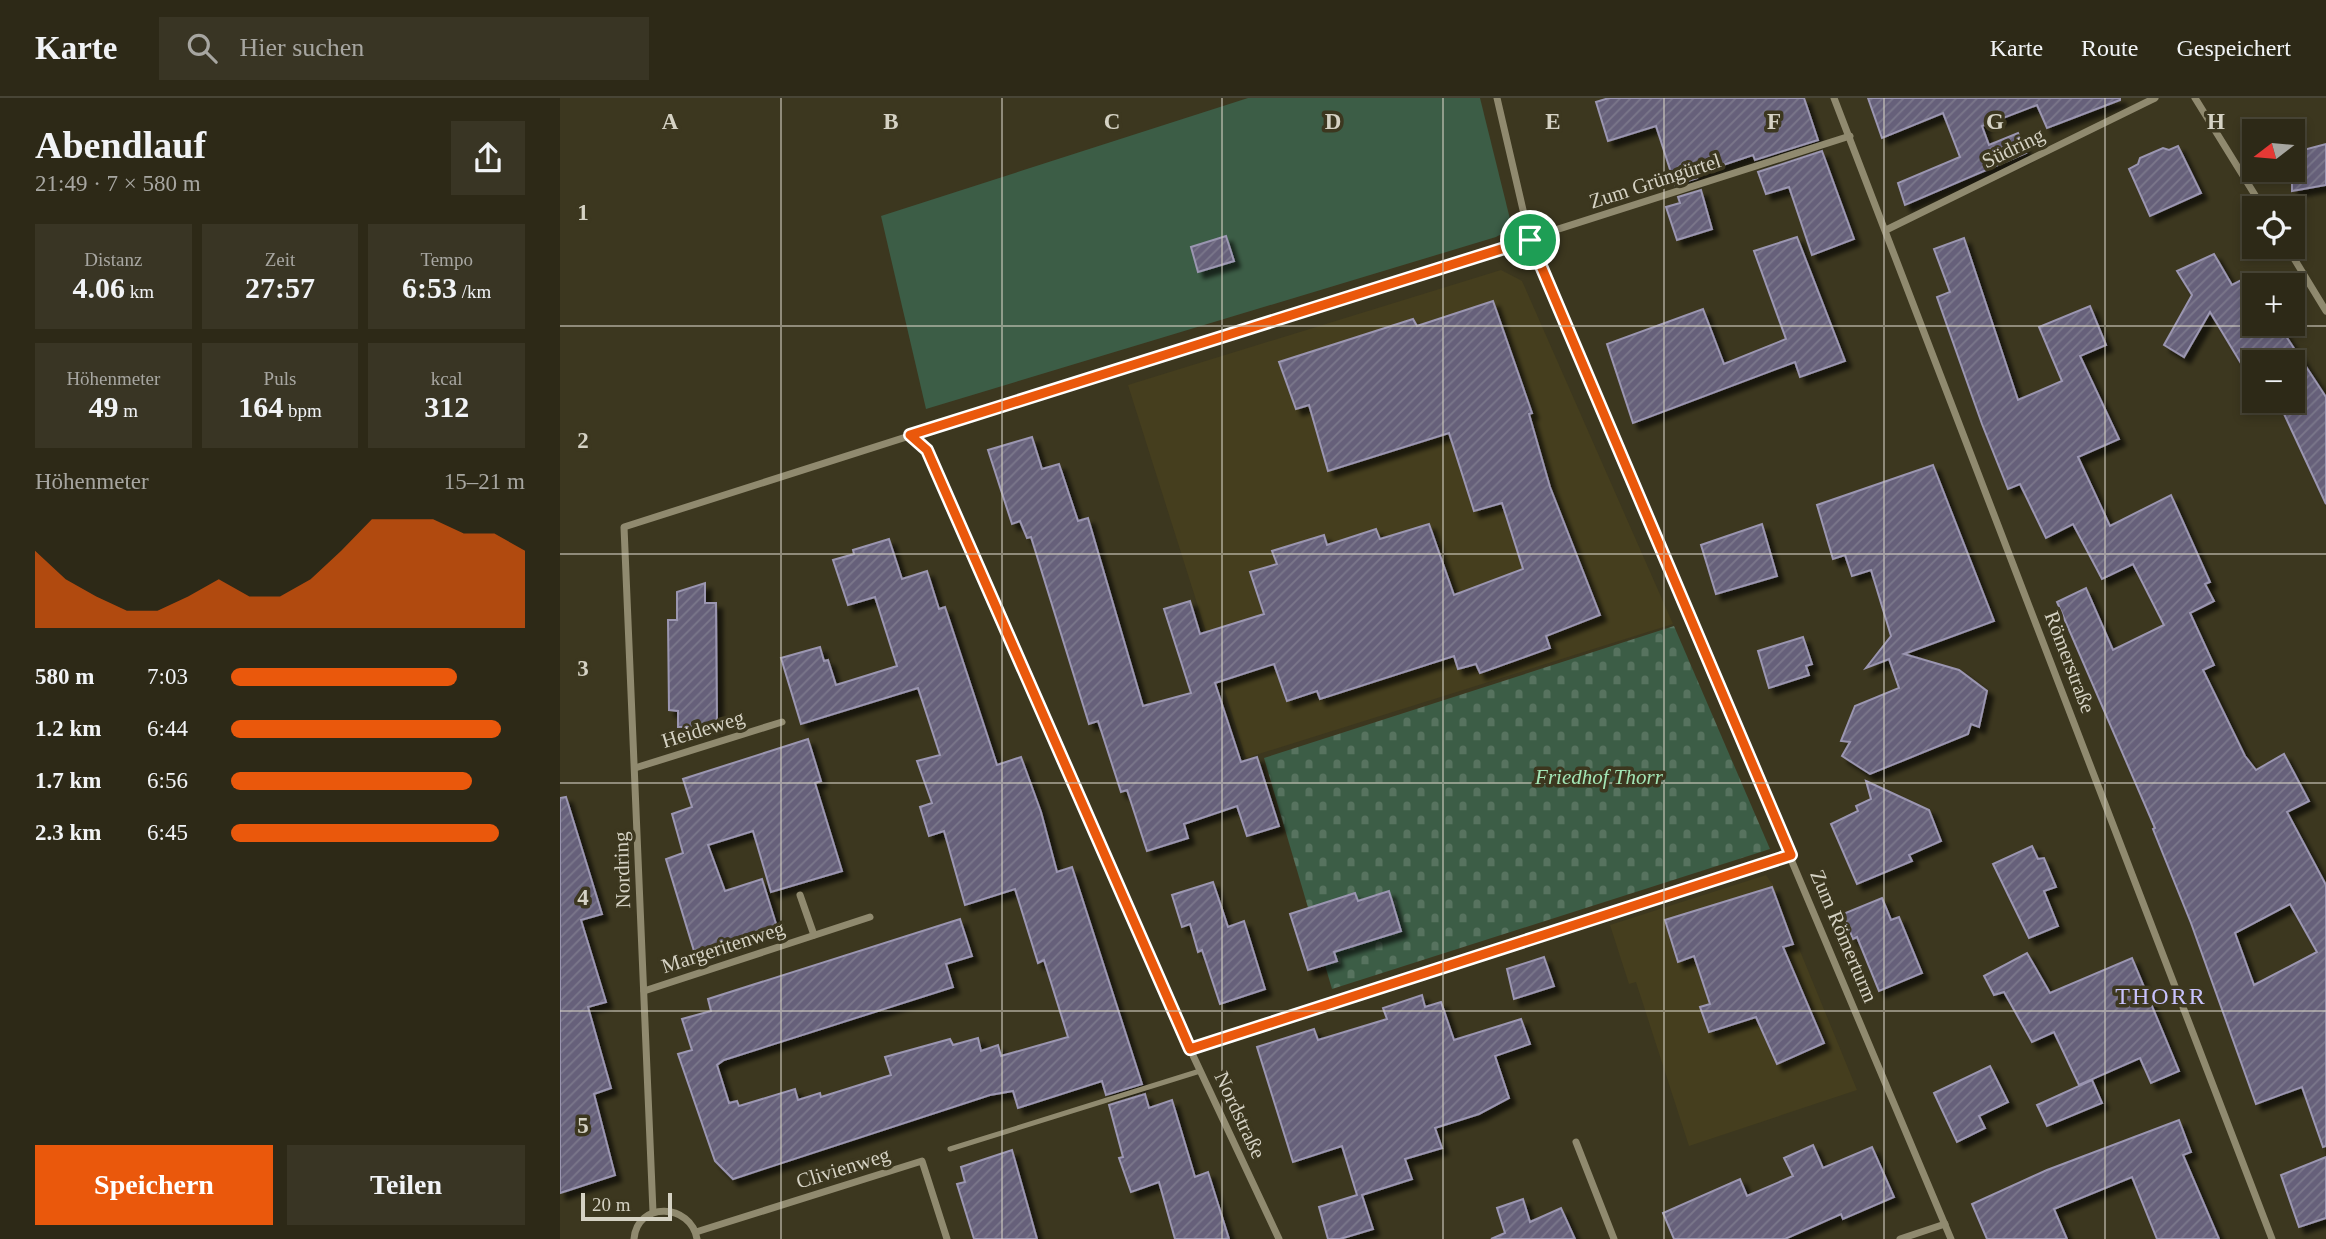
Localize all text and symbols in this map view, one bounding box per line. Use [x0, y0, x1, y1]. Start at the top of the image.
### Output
search box [159, 17, 649, 80]
icon: search [183, 29, 221, 67]
text: Karte [35, 30, 117, 66]
text: Hier suchen [239, 33, 364, 62]
text: Karte [1990, 35, 2043, 61]
text: Route [2081, 35, 2138, 61]
text: Gespeichert [2176, 35, 2291, 61]
text: A [662, 109, 679, 134]
text: B [883, 109, 899, 134]
text: C [1104, 109, 1120, 134]
text: D [1325, 109, 1341, 134]
text: E [1545, 109, 1561, 134]
text: F [1767, 109, 1781, 134]
text: G [1986, 109, 2004, 134]
text: H [2207, 109, 2225, 134]
north arrow [2242, 119, 2305, 182]
map controls [2242, 119, 2305, 413]
button: share [451, 121, 525, 195]
street label: Südring [1978, 122, 2049, 173]
text: Abendlauf [35, 124, 206, 166]
street label: Zum Grüngürtel [1586, 148, 1724, 214]
text: 21:49 · 7 × 580 m [35, 171, 201, 196]
button: locate [2242, 196, 2305, 259]
text: 1 [577, 200, 589, 225]
pin [1500, 210, 1560, 270]
icon: arrive [1511, 221, 1549, 259]
text: Distanz [84, 249, 142, 270]
text: Zeit [265, 249, 295, 270]
text: Tempo [420, 249, 473, 270]
text: 4.06 [73, 271, 125, 304]
text: 27:57 [245, 271, 315, 304]
text: 6:53 [402, 271, 457, 304]
button: + [2242, 273, 2305, 336]
text: km [125, 281, 154, 302]
text: /km [457, 281, 491, 302]
button: − [2242, 350, 2305, 413]
text: Höhenmeter [66, 368, 160, 389]
text: Puls [264, 368, 296, 389]
text: kcal [431, 368, 462, 389]
text: 49 [89, 390, 119, 423]
text: 164 [238, 390, 283, 423]
text: 312 [424, 390, 469, 423]
text: m [119, 400, 138, 421]
text: bpm [283, 400, 322, 421]
text: 2 [577, 428, 589, 453]
text: Höhenmeter [35, 469, 149, 494]
text: 15–21 m [444, 469, 525, 494]
street label: Römerstraße [2040, 608, 2100, 716]
text: 3 [577, 656, 589, 681]
text: 580 m [35, 664, 94, 689]
text: 7:03 [147, 664, 188, 689]
street label: Heideweg [659, 705, 748, 753]
text: 1.2 km [35, 716, 101, 741]
text: 6:44 [147, 716, 188, 741]
park label: Friedhof Thorr [1534, 765, 1664, 789]
text: 1.7 km [35, 768, 101, 793]
text: 6:56 [147, 768, 188, 793]
text: 2.3 km [35, 820, 101, 845]
text: 6:45 [147, 820, 188, 845]
street label: Nordring [609, 831, 635, 909]
street label: Zum Römerturm [1805, 866, 1883, 1006]
text: 4 [577, 885, 589, 910]
street label: Margeritenweg [658, 916, 788, 978]
district label: THORR [2115, 983, 2207, 1009]
street label: Nordstraße [1209, 1068, 1271, 1162]
text: 5 [577, 1113, 589, 1138]
street label: Clivienweg [793, 1142, 893, 1194]
button: Speichern [35, 1145, 273, 1225]
button: Teilen [287, 1145, 525, 1225]
scale bar [581, 1190, 672, 1222]
text: 20 m [592, 1194, 631, 1215]

